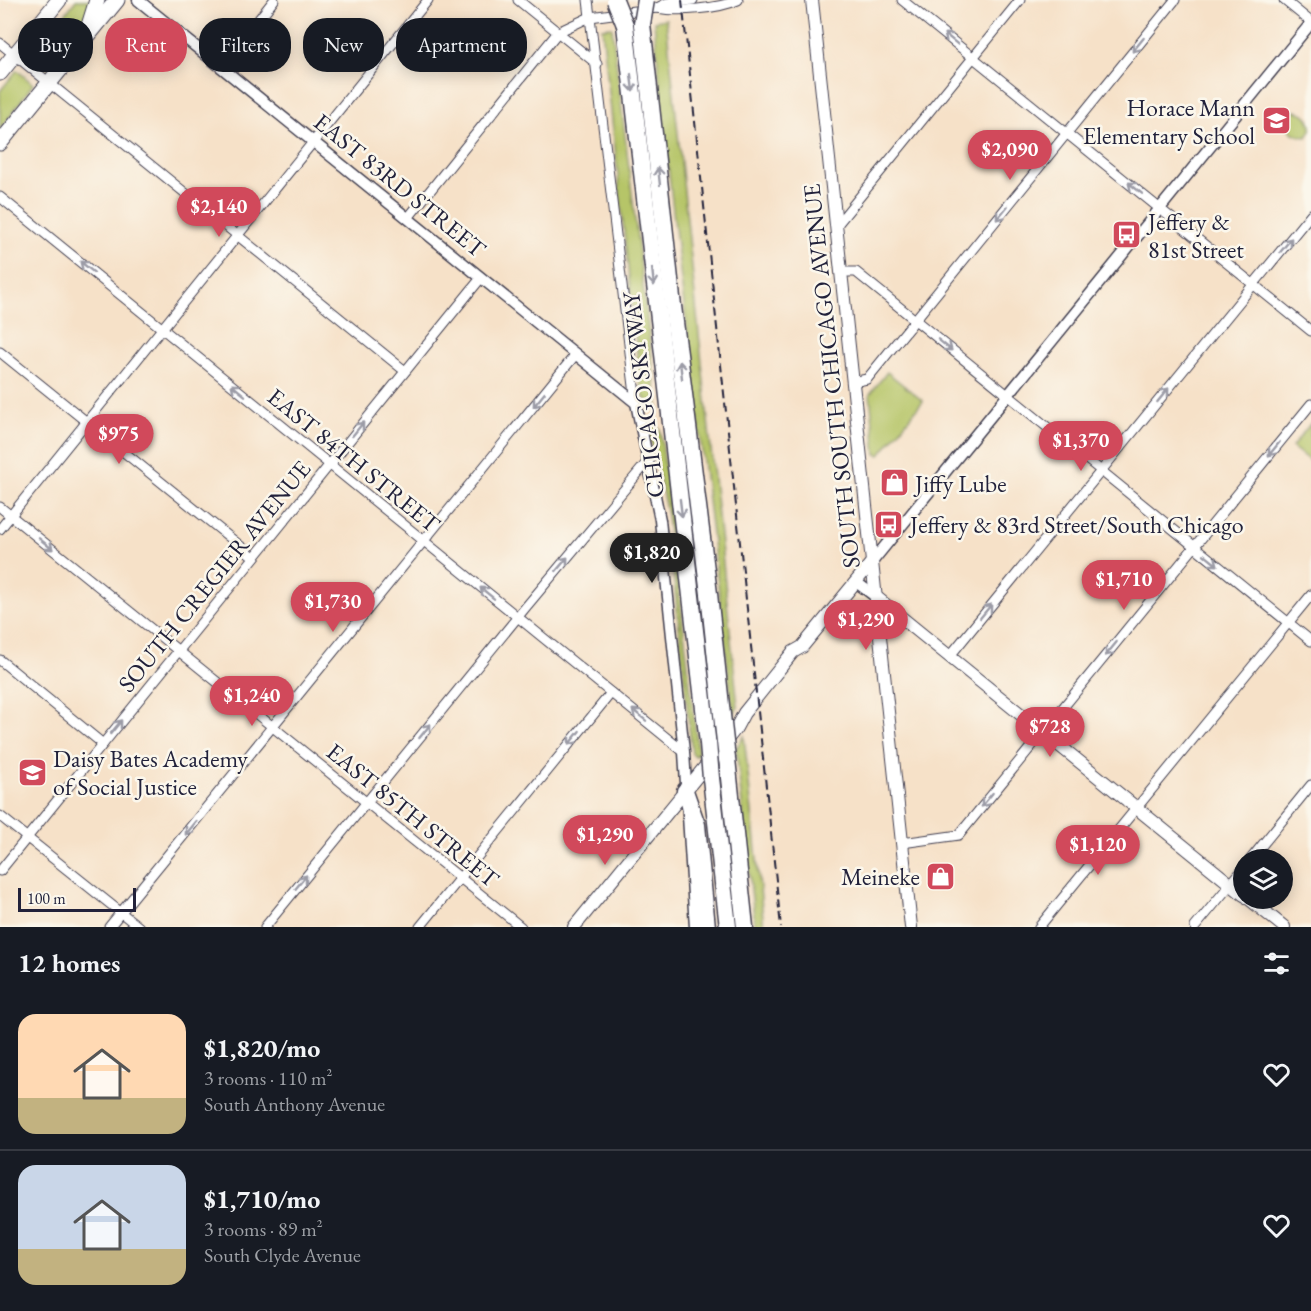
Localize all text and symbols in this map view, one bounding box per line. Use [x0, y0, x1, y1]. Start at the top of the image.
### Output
chip: Buy [18, 18, 93, 72]
chip: Rent [105, 18, 187, 72]
chip: Filters [199, 18, 291, 72]
chip: New [303, 18, 384, 72]
chip: Apartment [396, 18, 527, 72]
one-way arrow [943, 33, 959, 46]
one-way arrow [1132, 37, 1145, 53]
one-way arrow [626, 73, 637, 93]
place label: Horace Mann Elementary School [1083, 92, 1255, 151]
school or university icon: Horace Mann Elementary School [1260, 105, 1292, 137]
street label: EAST 83RD STREET [308, 106, 493, 265]
pin: $2,090 [961, 130, 1059, 181]
text: $2,090 [982, 136, 1038, 162]
one-way arrow [653, 167, 664, 187]
street label: SOUTH SOUTH CHICAGO AVENUE [795, 182, 867, 570]
one-way arrow [1127, 182, 1143, 195]
pin: $2,140 [170, 187, 268, 238]
text: $2,140 [191, 193, 247, 219]
one-way arrow [995, 205, 1008, 221]
place label: Jeffery & 81st Street [1146, 206, 1244, 265]
bus stop icon: Jeffery & 81st Street [1111, 219, 1143, 251]
one-way arrow [1280, 237, 1293, 253]
one-way arrow [80, 260, 95, 274]
one-way arrow [648, 267, 659, 287]
street label: CHICAGO SKYWAY [615, 289, 671, 500]
one-way arrow [937, 338, 953, 351]
one-way arrow [675, 360, 686, 380]
street label: EAST 84TH STREET [261, 381, 447, 540]
one-way arrow [231, 383, 246, 397]
one-way arrow [1156, 388, 1169, 404]
one-way arrow [533, 392, 546, 408]
pin: $975 [83, 414, 155, 465]
text: $975 [99, 420, 139, 446]
one-way arrow [352, 421, 365, 437]
pin: $1,370 [1032, 421, 1130, 472]
text: $1,370 [1053, 427, 1109, 453]
one-way arrow [1267, 441, 1281, 456]
street label: SOUTH CREGIER AVENUE [111, 454, 317, 698]
shop icon: Jiffy Lube [878, 467, 910, 499]
place label: Jiffy Lube [913, 468, 1007, 499]
one-way arrow [676, 498, 687, 518]
bus stop icon: Jeffery & 83rd Street/South Chicago [873, 508, 905, 540]
place label: Jeffery & 83rd Street/South Chicago [908, 509, 1244, 540]
pin: $1,820 [603, 533, 701, 584]
one-way arrow [37, 537, 53, 550]
text: $1,820 [624, 539, 680, 565]
one-way arrow [1203, 553, 1219, 566]
one-way arrow [555, 556, 568, 572]
pin: $1,710 [1075, 560, 1173, 611]
text: $1,710 [1096, 566, 1152, 592]
pin: $1,730 [284, 582, 382, 633]
one-way arrow [479, 586, 495, 599]
text: $1,730 [305, 588, 361, 614]
pin: $1,290 [817, 600, 915, 651]
one-way arrow [980, 604, 993, 620]
text: $1,290 [838, 606, 894, 632]
one-way arrow [1104, 641, 1117, 657]
pin: $1,240 [203, 676, 301, 727]
text: $1,240 [224, 682, 280, 708]
pin: $728 [1014, 707, 1086, 758]
one-way arrow [631, 709, 647, 722]
text: $728 [1030, 713, 1070, 739]
one-way arrow [110, 719, 123, 735]
one-way arrow [418, 723, 431, 739]
one-way arrow [567, 730, 581, 745]
street label: EAST 85TH STREET [320, 736, 506, 895]
place label: Daisy Bates Academy of Social Justice [53, 743, 248, 802]
school or university icon: Daisy Bates Academy of Social Justice [16, 756, 48, 788]
one-way arrow [981, 792, 994, 808]
pin: $1,290 [556, 815, 654, 866]
one-way arrow [184, 819, 197, 835]
text: $1,290 [577, 821, 633, 847]
pin: $1,120 [1049, 825, 1147, 876]
text: $1,120 [1070, 831, 1126, 857]
map controls [1233, 849, 1293, 909]
button: layers [1233, 849, 1293, 909]
shop icon: Meineke [925, 860, 957, 892]
place label: Meineke [841, 861, 920, 892]
one-way arrow [295, 874, 308, 890]
scale bar [18, 885, 136, 912]
text: 100 m [27, 888, 66, 909]
text: 12 homes [18, 946, 120, 980]
icon: filters [1260, 947, 1293, 980]
text: $1,820/mo [204, 1031, 320, 1065]
icon: home [66, 1038, 138, 1110]
icon: heart [1260, 1058, 1293, 1091]
text: 3 rooms · 110 m² [204, 1065, 332, 1091]
text: South Anthony Avenue [204, 1091, 385, 1117]
text: $1,710/mo [204, 1182, 320, 1216]
icon: home [66, 1189, 138, 1261]
icon: heart [1260, 1209, 1293, 1242]
text: 3 rooms · 89 m² [204, 1216, 323, 1242]
text: South Clyde Avenue [204, 1242, 361, 1268]

